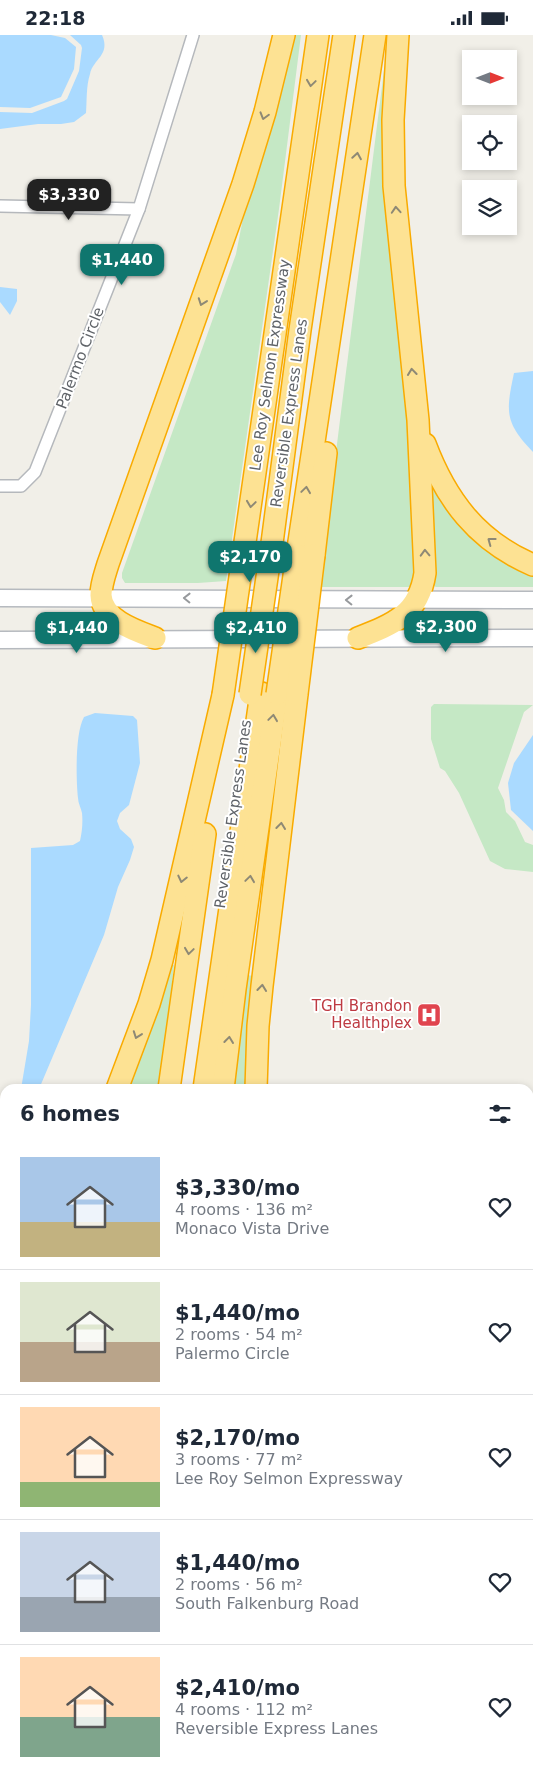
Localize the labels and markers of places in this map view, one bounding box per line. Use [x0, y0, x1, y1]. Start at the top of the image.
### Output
pin: $3,330 [28, 179, 110, 221]
pin: $1,440 [81, 243, 163, 286]
pin: $2,170 [209, 541, 291, 583]
pin: $1,440 [36, 611, 118, 654]
pin: $2,410 [215, 611, 297, 654]
pin: $2,300 [405, 611, 487, 653]
place label: TGH Brandon Healthplex [311, 997, 412, 1032]
hospital icon: TGH Brandon Healthplex [416, 1002, 442, 1028]

